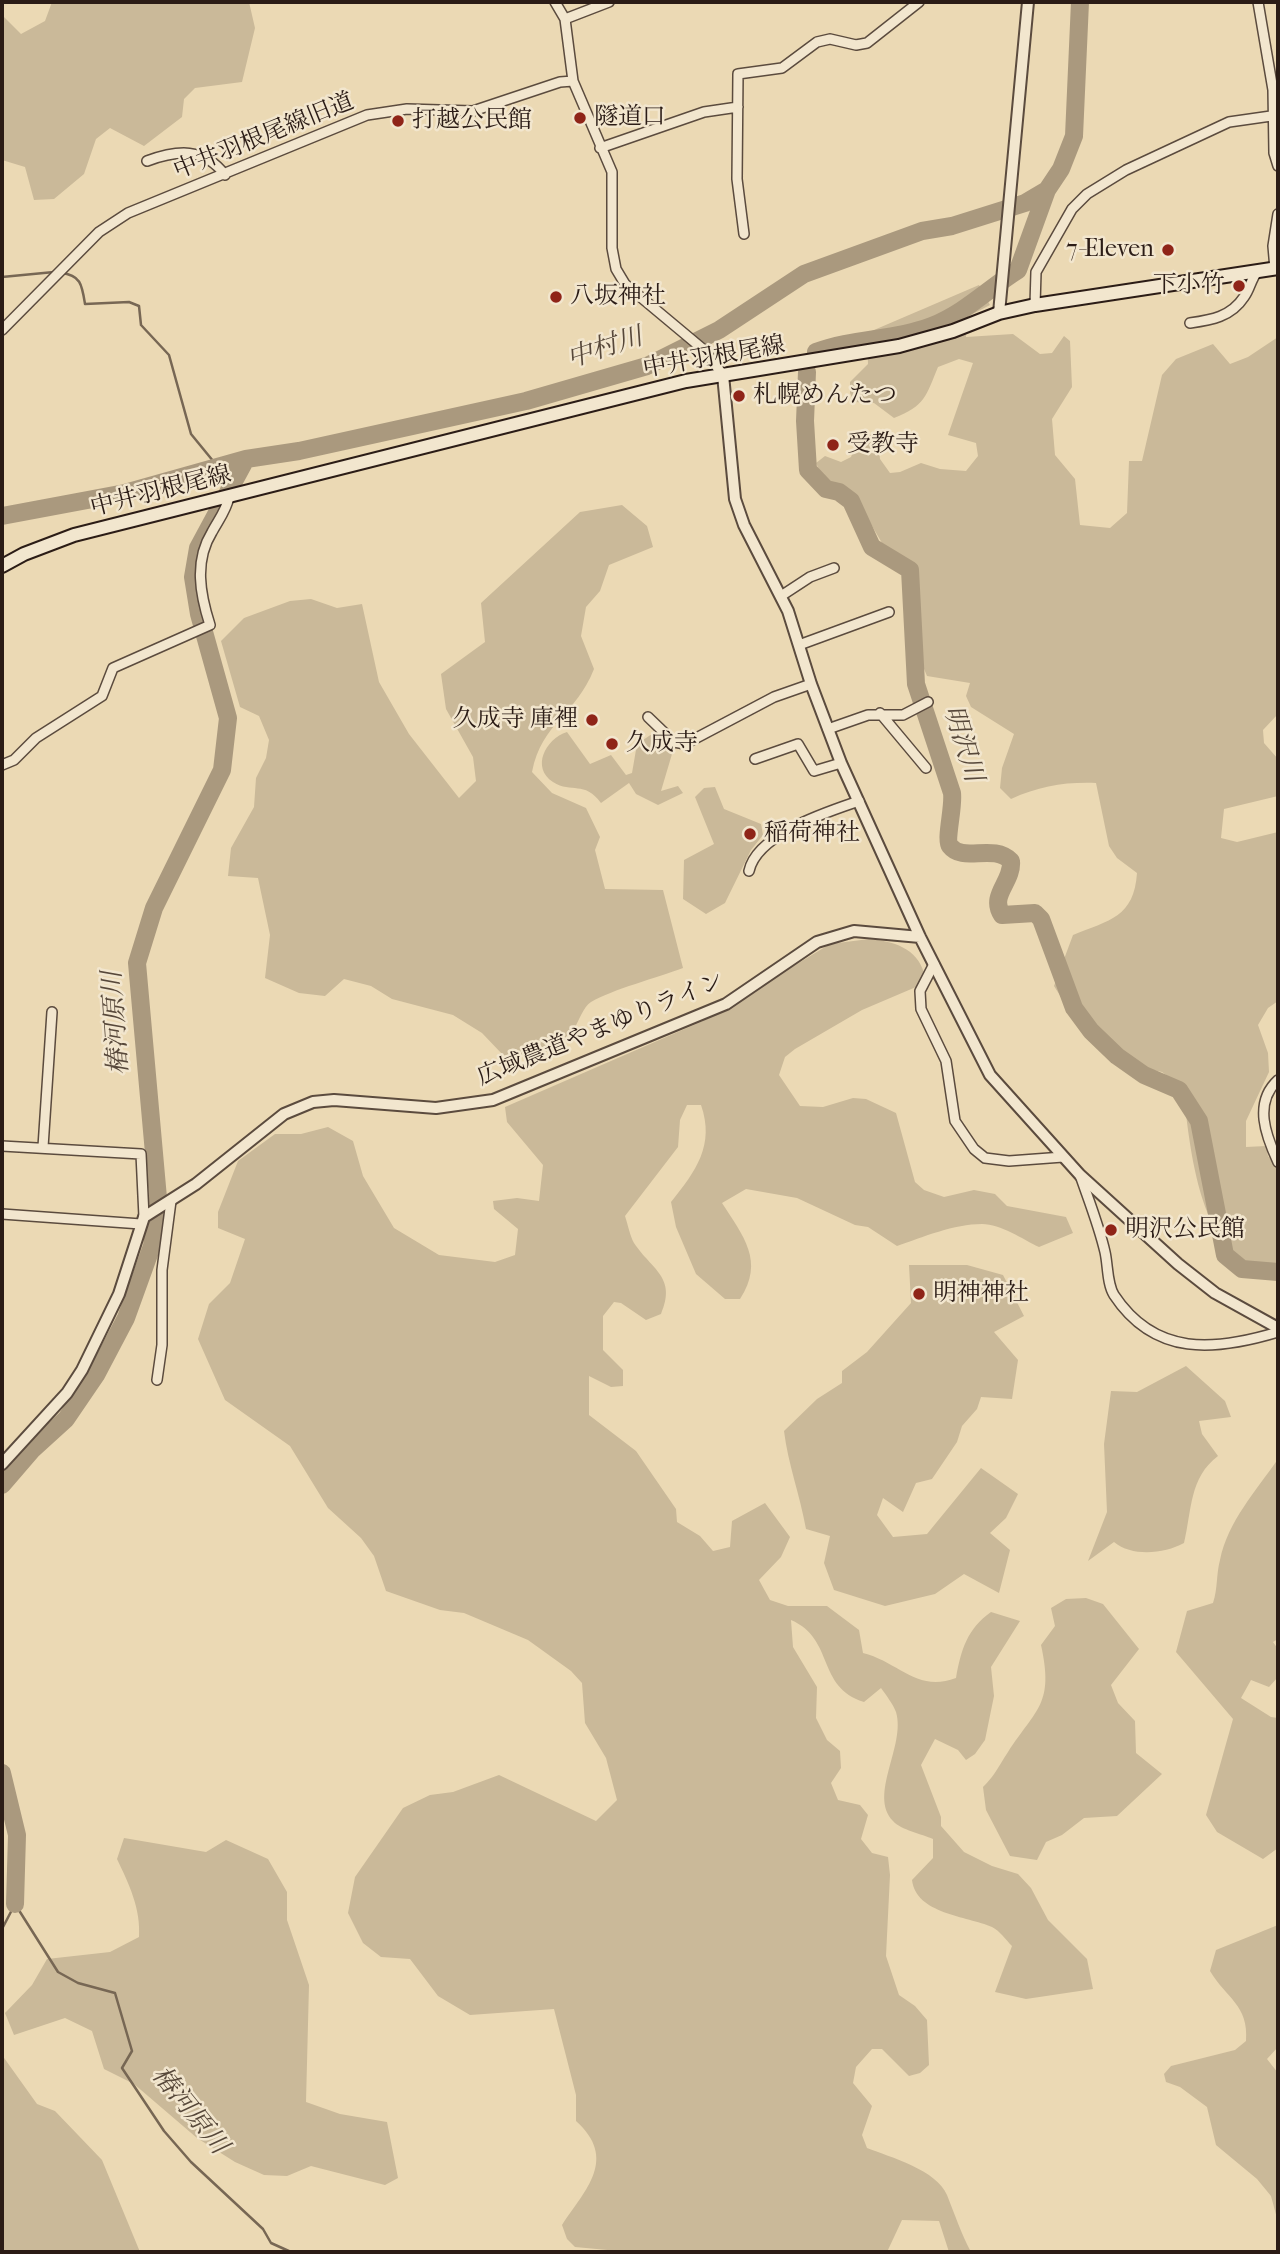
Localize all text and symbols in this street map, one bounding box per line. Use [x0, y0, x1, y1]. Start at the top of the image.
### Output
street label: 中井羽根尾線旧道 [170, 88, 358, 186]
place label: 隧道口 [594, 104, 666, 132]
place label: 打越公民館 [412, 107, 532, 135]
marker: 隧道口 [572, 110, 588, 126]
marker: 打越公民館 [390, 113, 406, 129]
place label: 7-Eleven [1066, 236, 1154, 264]
marker: 7-Eleven [1160, 242, 1176, 258]
place label: 下小竹 [1153, 272, 1225, 300]
marker: 下小竹 [1231, 278, 1247, 294]
place label: 八坂神社 [570, 283, 666, 311]
marker: 八坂神社 [548, 289, 564, 305]
water label: 中村川 [563, 322, 647, 376]
street label: 中井羽根尾線 [641, 331, 787, 385]
place label: 札幌めんたつ [753, 382, 897, 410]
marker: 札幌めんたつ [731, 388, 747, 404]
place label: 受教寺 [847, 431, 919, 459]
marker: 受教寺 [825, 437, 841, 453]
street label: 中井羽根尾線 [88, 461, 234, 523]
water label: 明沢川 [936, 702, 988, 786]
place label: 久成寺 庫裡 [453, 706, 578, 734]
marker: 久成寺 庫裡 [584, 712, 600, 728]
place label: 久成寺 [626, 730, 698, 758]
marker: 久成寺 [604, 736, 620, 752]
place label: 稲荷神社 [764, 820, 860, 848]
marker: 稲荷神社 [742, 826, 758, 842]
street label: 広域農道やまゆりライン [473, 967, 729, 1093]
water label: 椿河原川 [98, 970, 136, 1076]
place label: 明沢公民館 [1125, 1216, 1245, 1244]
marker: 明沢公民館 [1103, 1222, 1119, 1238]
place label: 明神神社 [933, 1280, 1029, 1308]
marker: 明神神社 [911, 1286, 927, 1302]
water label: 椿河原川 [144, 2061, 234, 2161]

